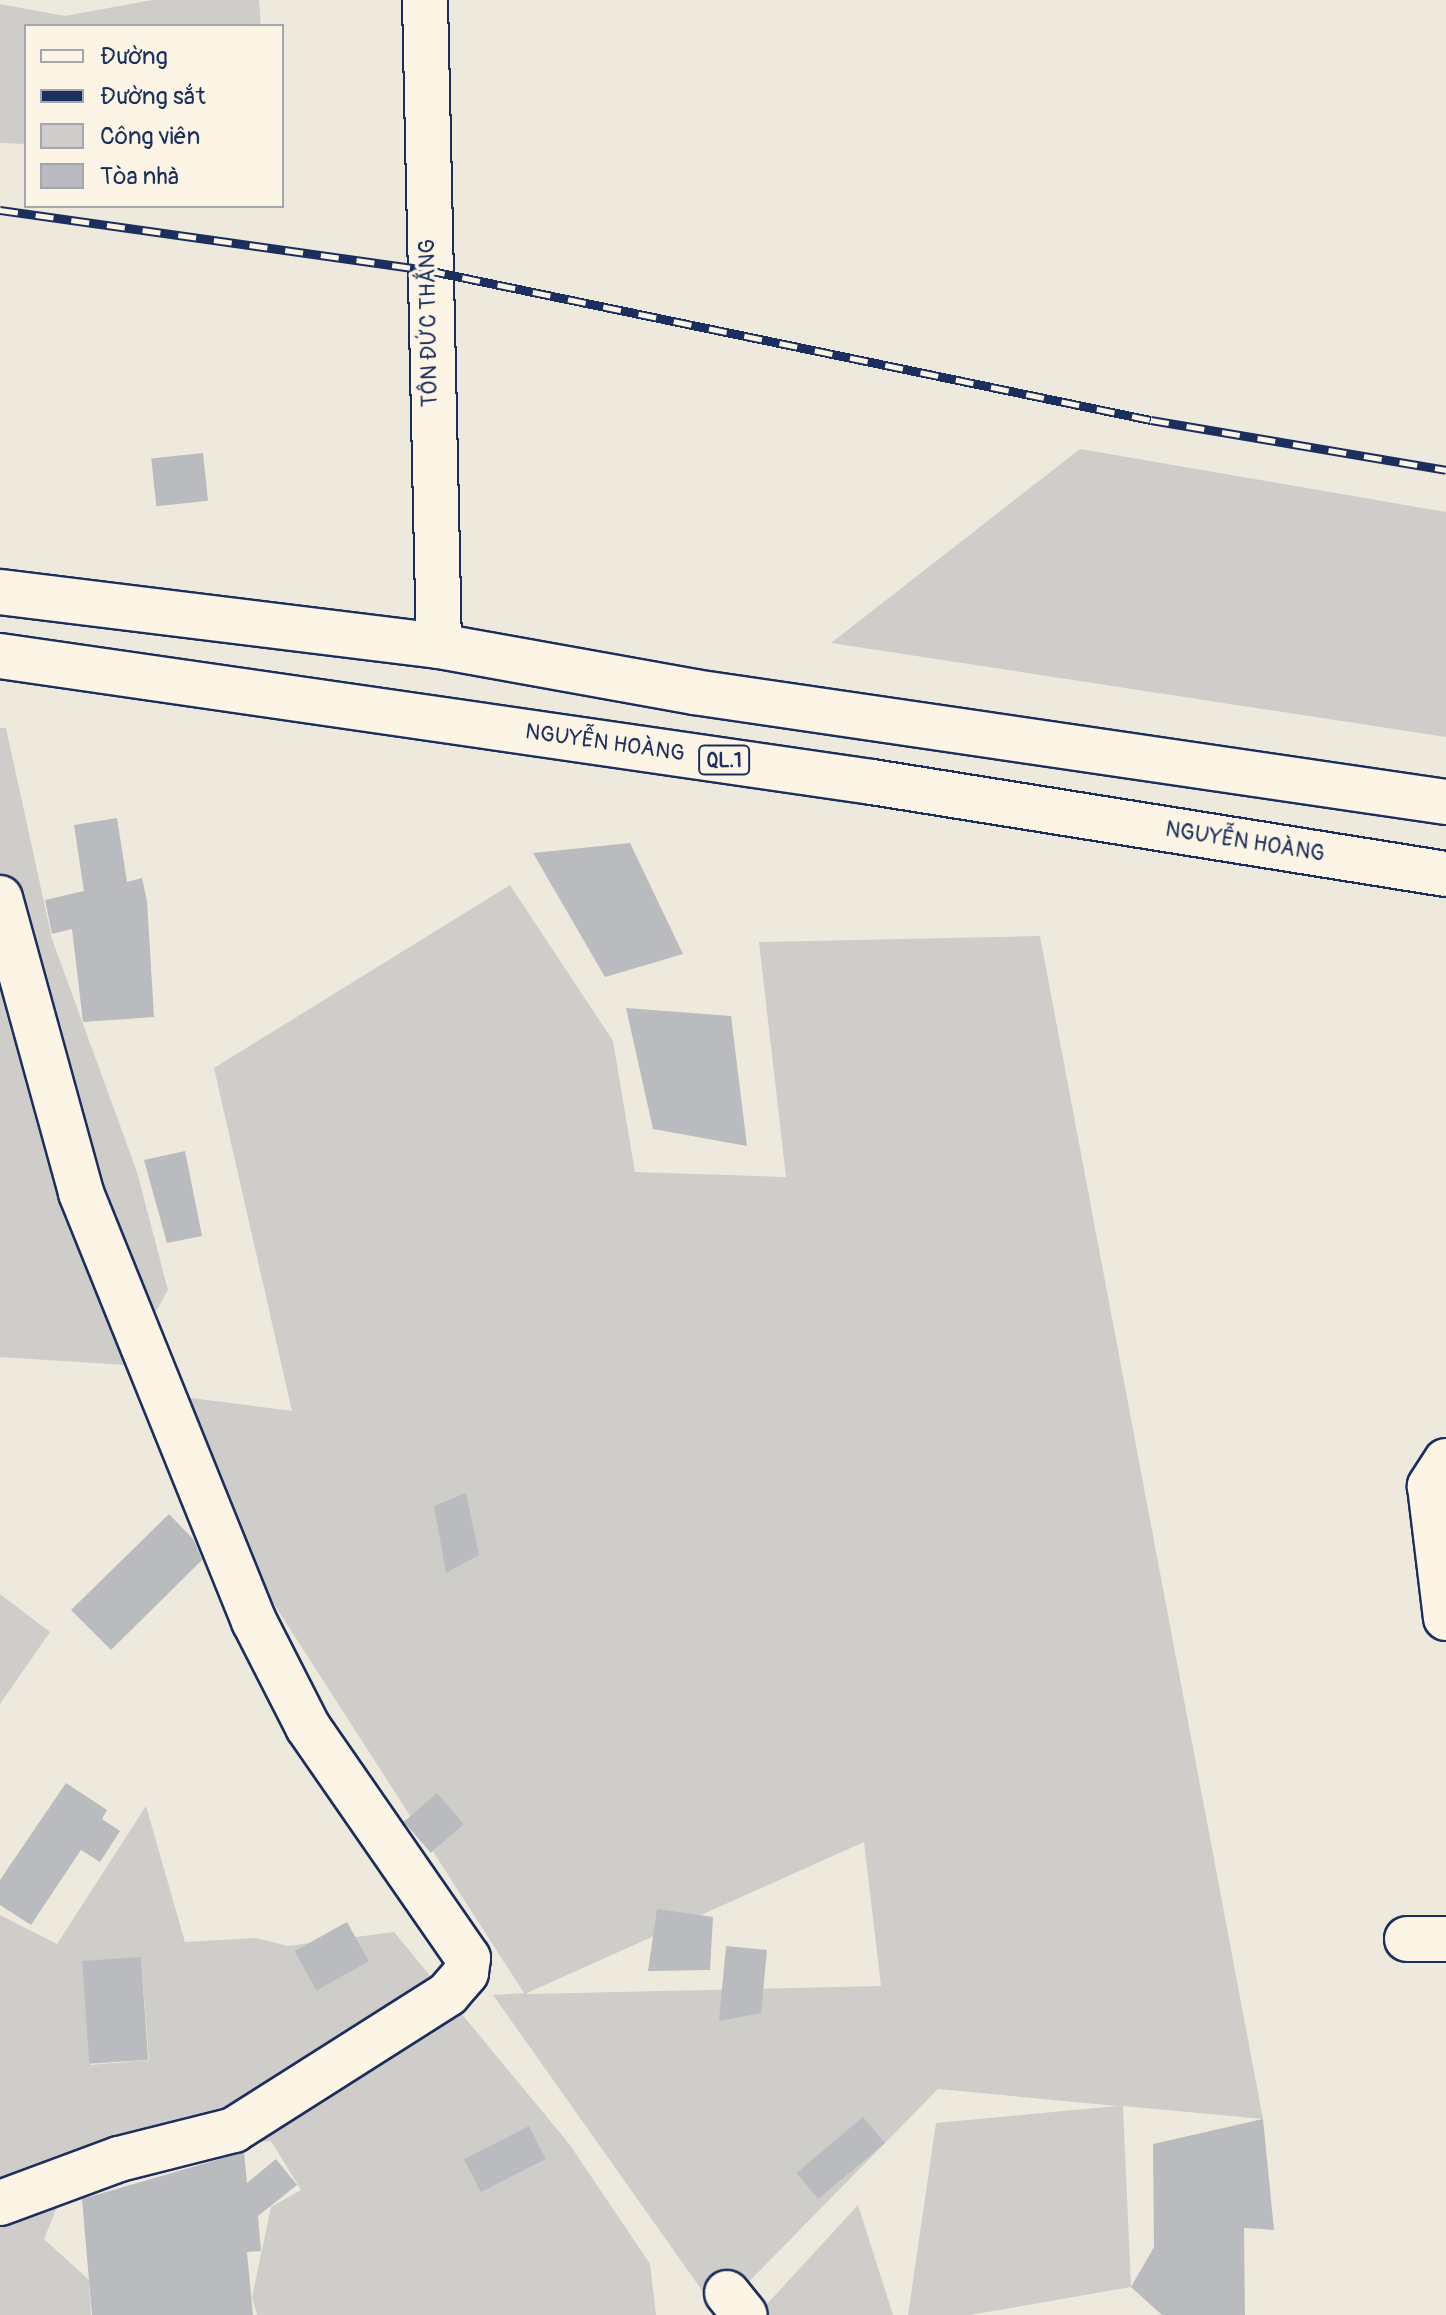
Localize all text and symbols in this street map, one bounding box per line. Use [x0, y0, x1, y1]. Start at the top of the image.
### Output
legend [24, 24, 284, 208]
text: Đường [100, 42, 168, 71]
text: Đường sắt [100, 82, 206, 111]
text: Công viên [100, 122, 200, 151]
text: Tòa nhà [100, 162, 179, 191]
street label: TÔN ĐỨC THẮNG [414, 239, 444, 407]
street label: NGUYỄN HOÀNG [524, 719, 686, 767]
road number: QL.1 [698, 744, 750, 776]
street label: NGUYỄN HOÀNG [1163, 816, 1327, 868]

